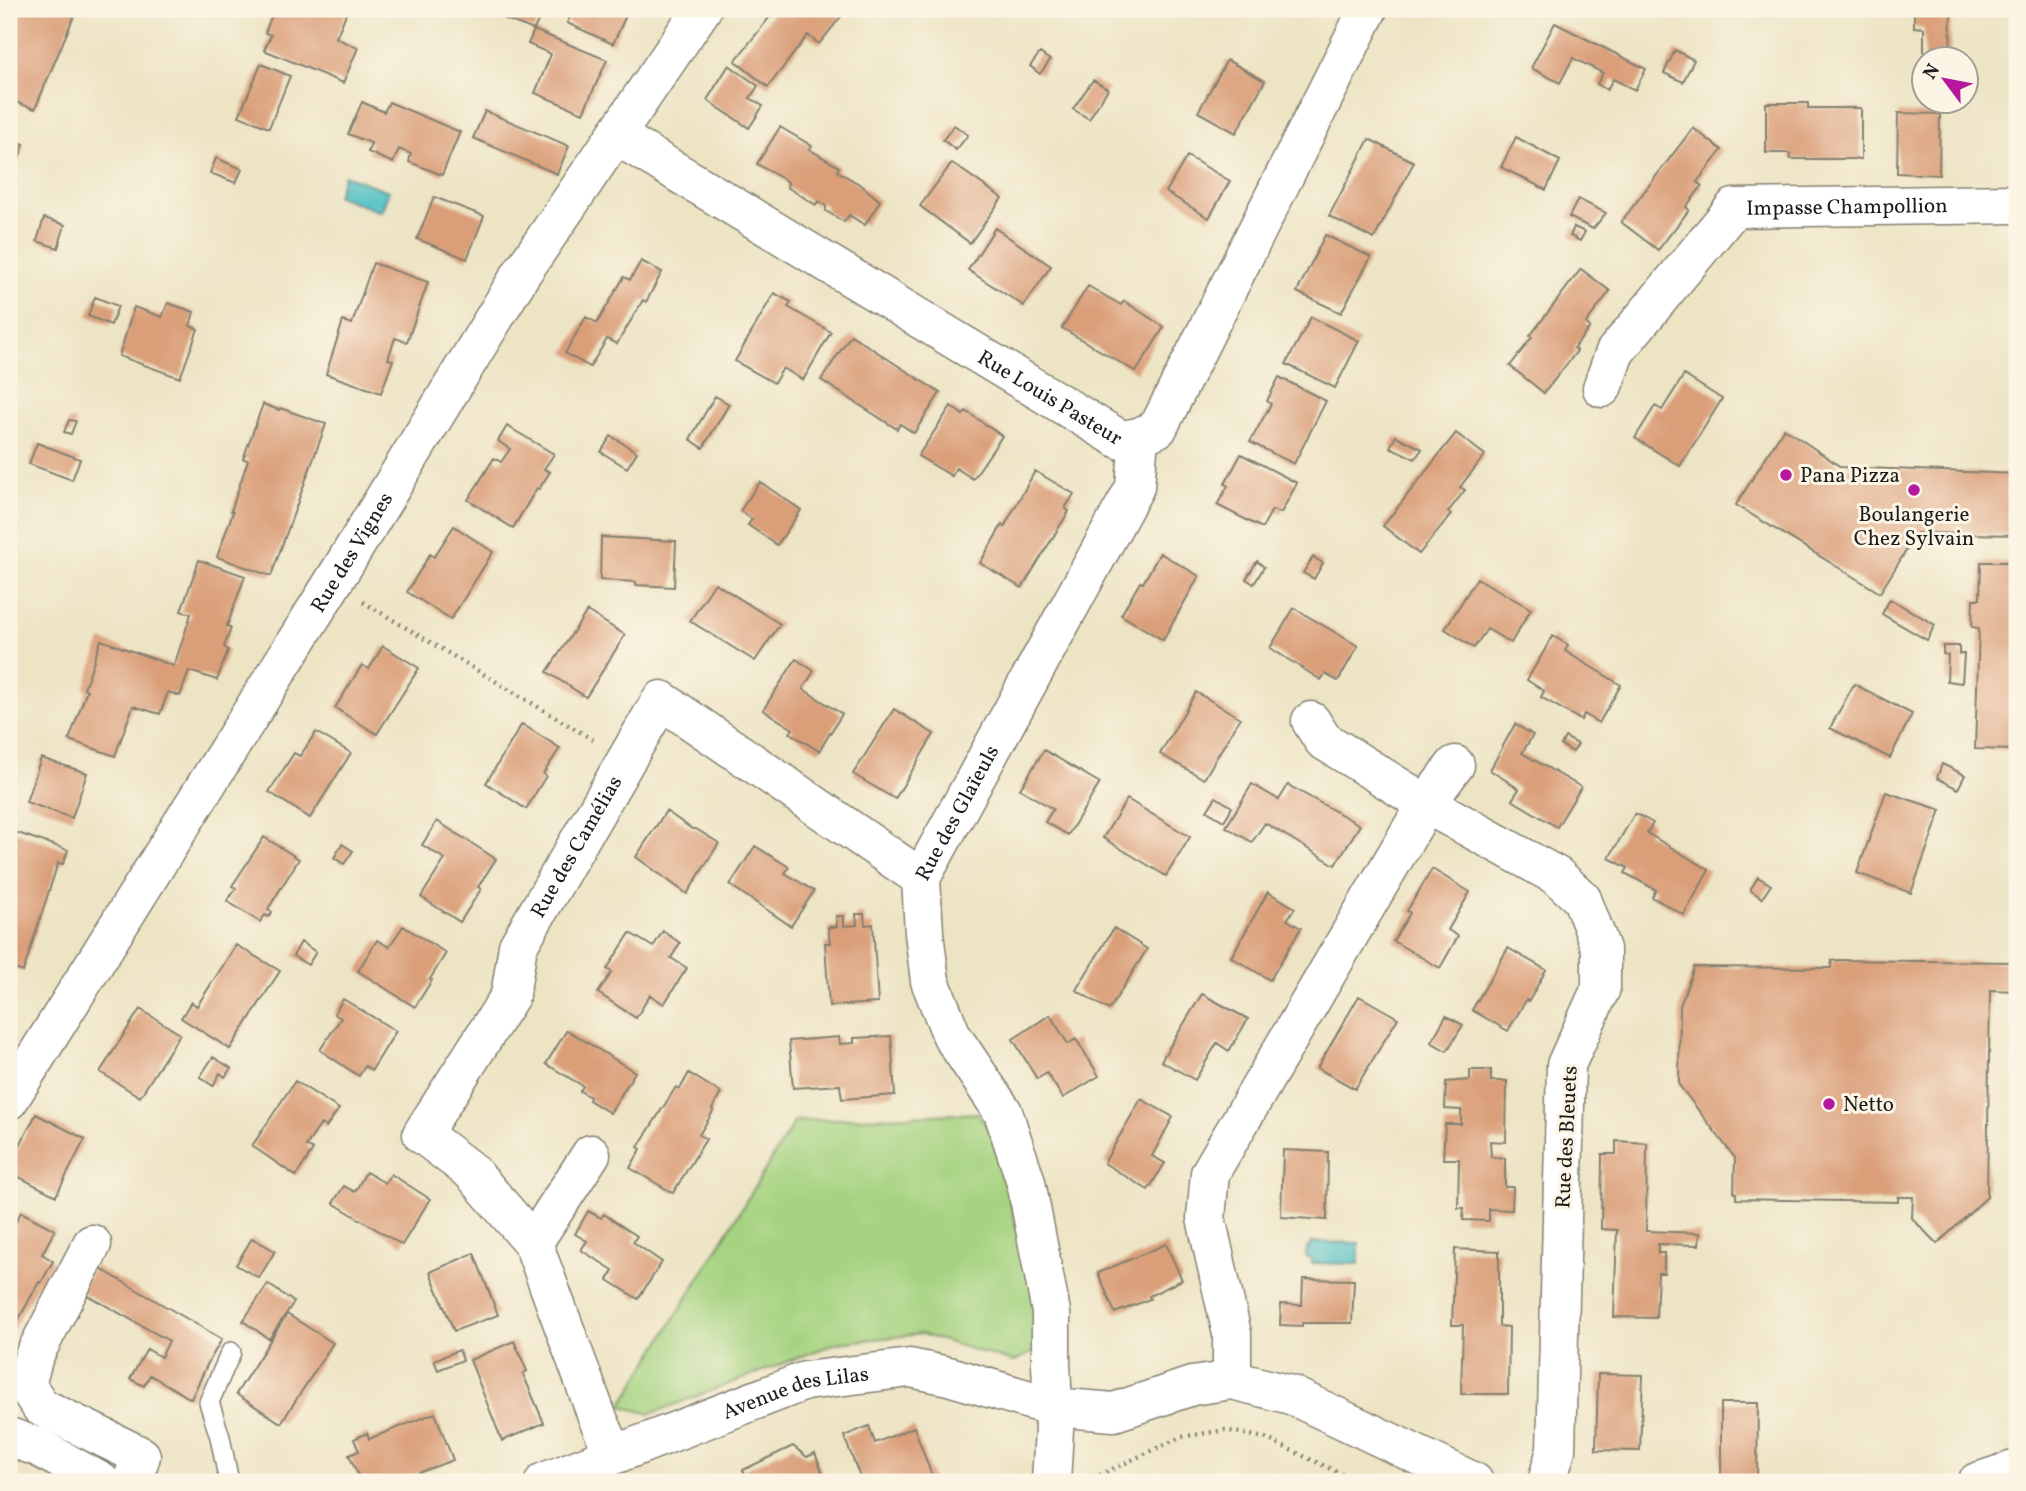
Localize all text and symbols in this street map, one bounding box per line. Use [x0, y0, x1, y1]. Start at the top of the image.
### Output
north arrow [1910, 46, 1980, 116]
text: N [1918, 59, 1947, 85]
street label: Impasse Champollion [1746, 192, 1948, 224]
street label: Rue Louis Pasteur [972, 344, 1127, 454]
place label: Pana Pizza [1800, 462, 1900, 491]
marker: Pana Pizza [1778, 467, 1794, 483]
marker: Boulangerie Chez Sylvain [1906, 482, 1922, 498]
street label: Rue des Vignes [304, 487, 401, 619]
place label: Boulangerie Chez Sylvain [1854, 501, 1974, 554]
street label: Rue des Glaïeuls [909, 740, 1007, 886]
street label: Rue des Camélias [524, 771, 630, 924]
street label: Rue des Bleuets [1549, 1065, 1586, 1209]
place label: Netto [1843, 1091, 1894, 1120]
marker: Netto [1821, 1096, 1837, 1112]
street label: Avenue des Lilas [718, 1360, 871, 1428]

